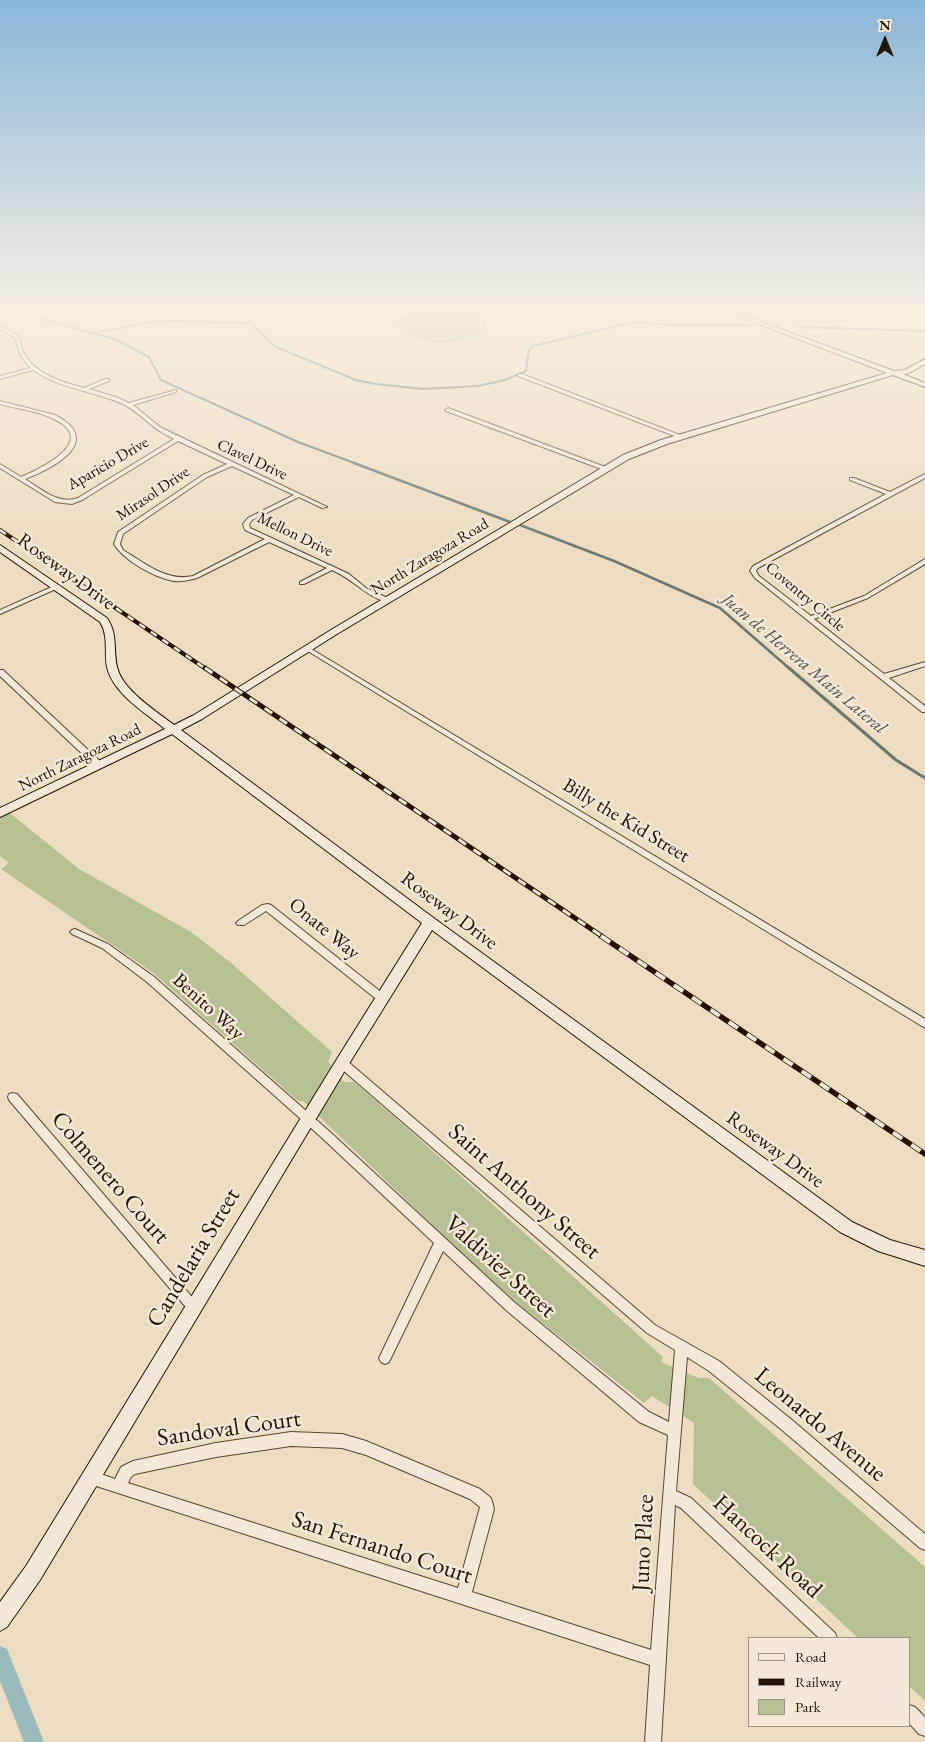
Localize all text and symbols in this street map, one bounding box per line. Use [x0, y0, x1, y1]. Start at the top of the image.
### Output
north arrow [860, 15, 910, 65]
text: N [879, 16, 891, 34]
street label: Aparicio Drive [64, 433, 152, 495]
street label: Clavel Drive [214, 435, 290, 485]
street label: Mirasol Drive [113, 463, 193, 525]
street label: Mellon Drive [254, 508, 336, 562]
street label: North Zaragoza Road [368, 514, 492, 600]
street label: Roseway Drive [12, 528, 120, 616]
street label: Coventry Circle [761, 558, 849, 636]
water label: Juan de Herrera Main Lateral [717, 589, 891, 739]
street label: North Zaragoza Road [16, 720, 144, 796]
street label: Billy the Kid Street [558, 774, 694, 868]
street label: Roseway Drive [396, 867, 502, 955]
street label: Onate Way [284, 893, 364, 965]
street label: Benito Way [167, 969, 249, 1045]
street label: Colmenero Court [45, 1106, 175, 1250]
street label: Roseway Drive [721, 1106, 829, 1194]
street label: Saint Anthony Street [442, 1118, 606, 1266]
street label: Candelaria Street [141, 1183, 247, 1333]
street label: Valdiviez Street [439, 1210, 561, 1324]
street label: Leonardo Avenue [748, 1362, 892, 1488]
street label: Sandoval Court [155, 1405, 303, 1453]
street label: Hancock Road [706, 1489, 828, 1605]
street label: Juno Place [627, 1494, 661, 1592]
street label: San Fernando Court [288, 1505, 476, 1591]
legend [748, 1637, 910, 1727]
text: Road [795, 1647, 826, 1666]
text: Railway [795, 1672, 841, 1691]
text: Park [795, 1697, 821, 1716]

